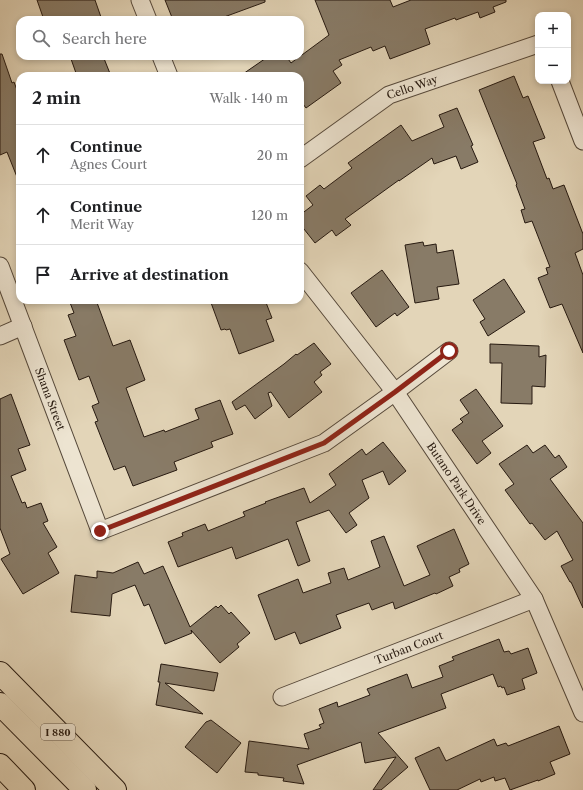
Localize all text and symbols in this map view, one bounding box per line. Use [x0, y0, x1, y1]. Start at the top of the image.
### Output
map controls [535, 12, 571, 84]
button: + [535, 12, 571, 48]
search box [16, 16, 304, 60]
icon: search [30, 27, 52, 49]
text: Search here [62, 29, 147, 48]
button: − [535, 48, 571, 84]
street label: Cello Way [385, 72, 440, 102]
text: 2 min [32, 88, 81, 108]
text: Walk · 140 m [210, 90, 288, 106]
text: Continue [70, 137, 142, 156]
icon: ahead [32, 144, 54, 166]
text: 20 m [257, 147, 288, 163]
text: Agnes Court [70, 156, 147, 172]
text: Continue [70, 197, 142, 216]
icon: ahead [32, 204, 54, 226]
text: 120 m [251, 207, 288, 223]
text: Merit Way [70, 216, 134, 232]
icon: arrive [32, 264, 54, 286]
text: Arrive at destination [70, 265, 229, 284]
route start [440, 342, 458, 360]
street label: Shana Street [32, 366, 68, 432]
street label: Butano Park Drive [424, 440, 489, 527]
route end [91, 522, 109, 540]
street label: Turban Court [373, 628, 445, 667]
road number: I 880 [41, 724, 75, 740]

